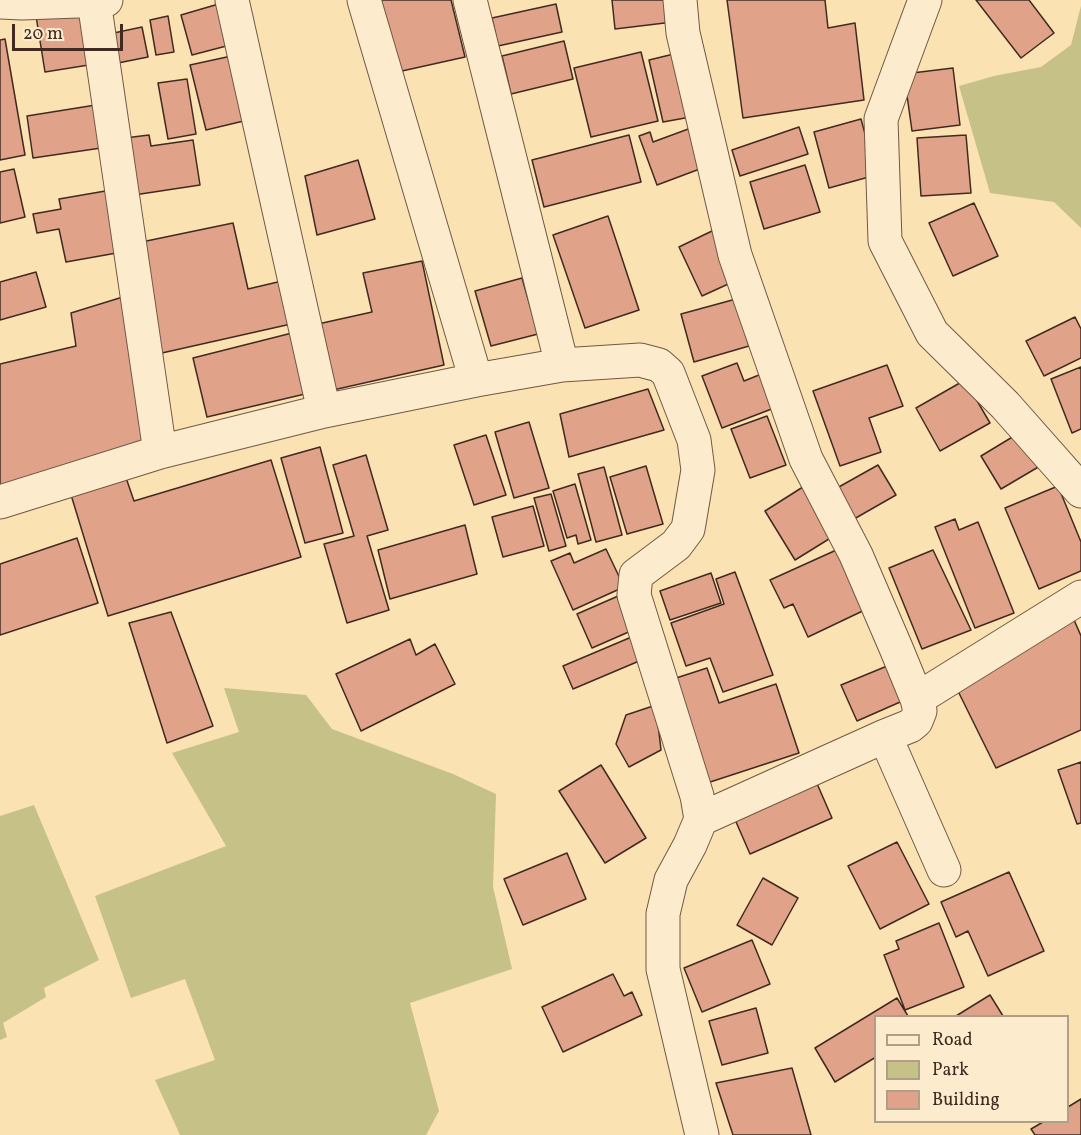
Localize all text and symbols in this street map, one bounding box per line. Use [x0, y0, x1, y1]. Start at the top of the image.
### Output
scale bar [15, 12, 126, 50]
text: 20 m [23, 22, 63, 47]
legend [874, 1015, 1069, 1123]
text: Road [932, 1028, 973, 1053]
text: Park [932, 1058, 969, 1083]
text: Building [932, 1088, 1000, 1113]

